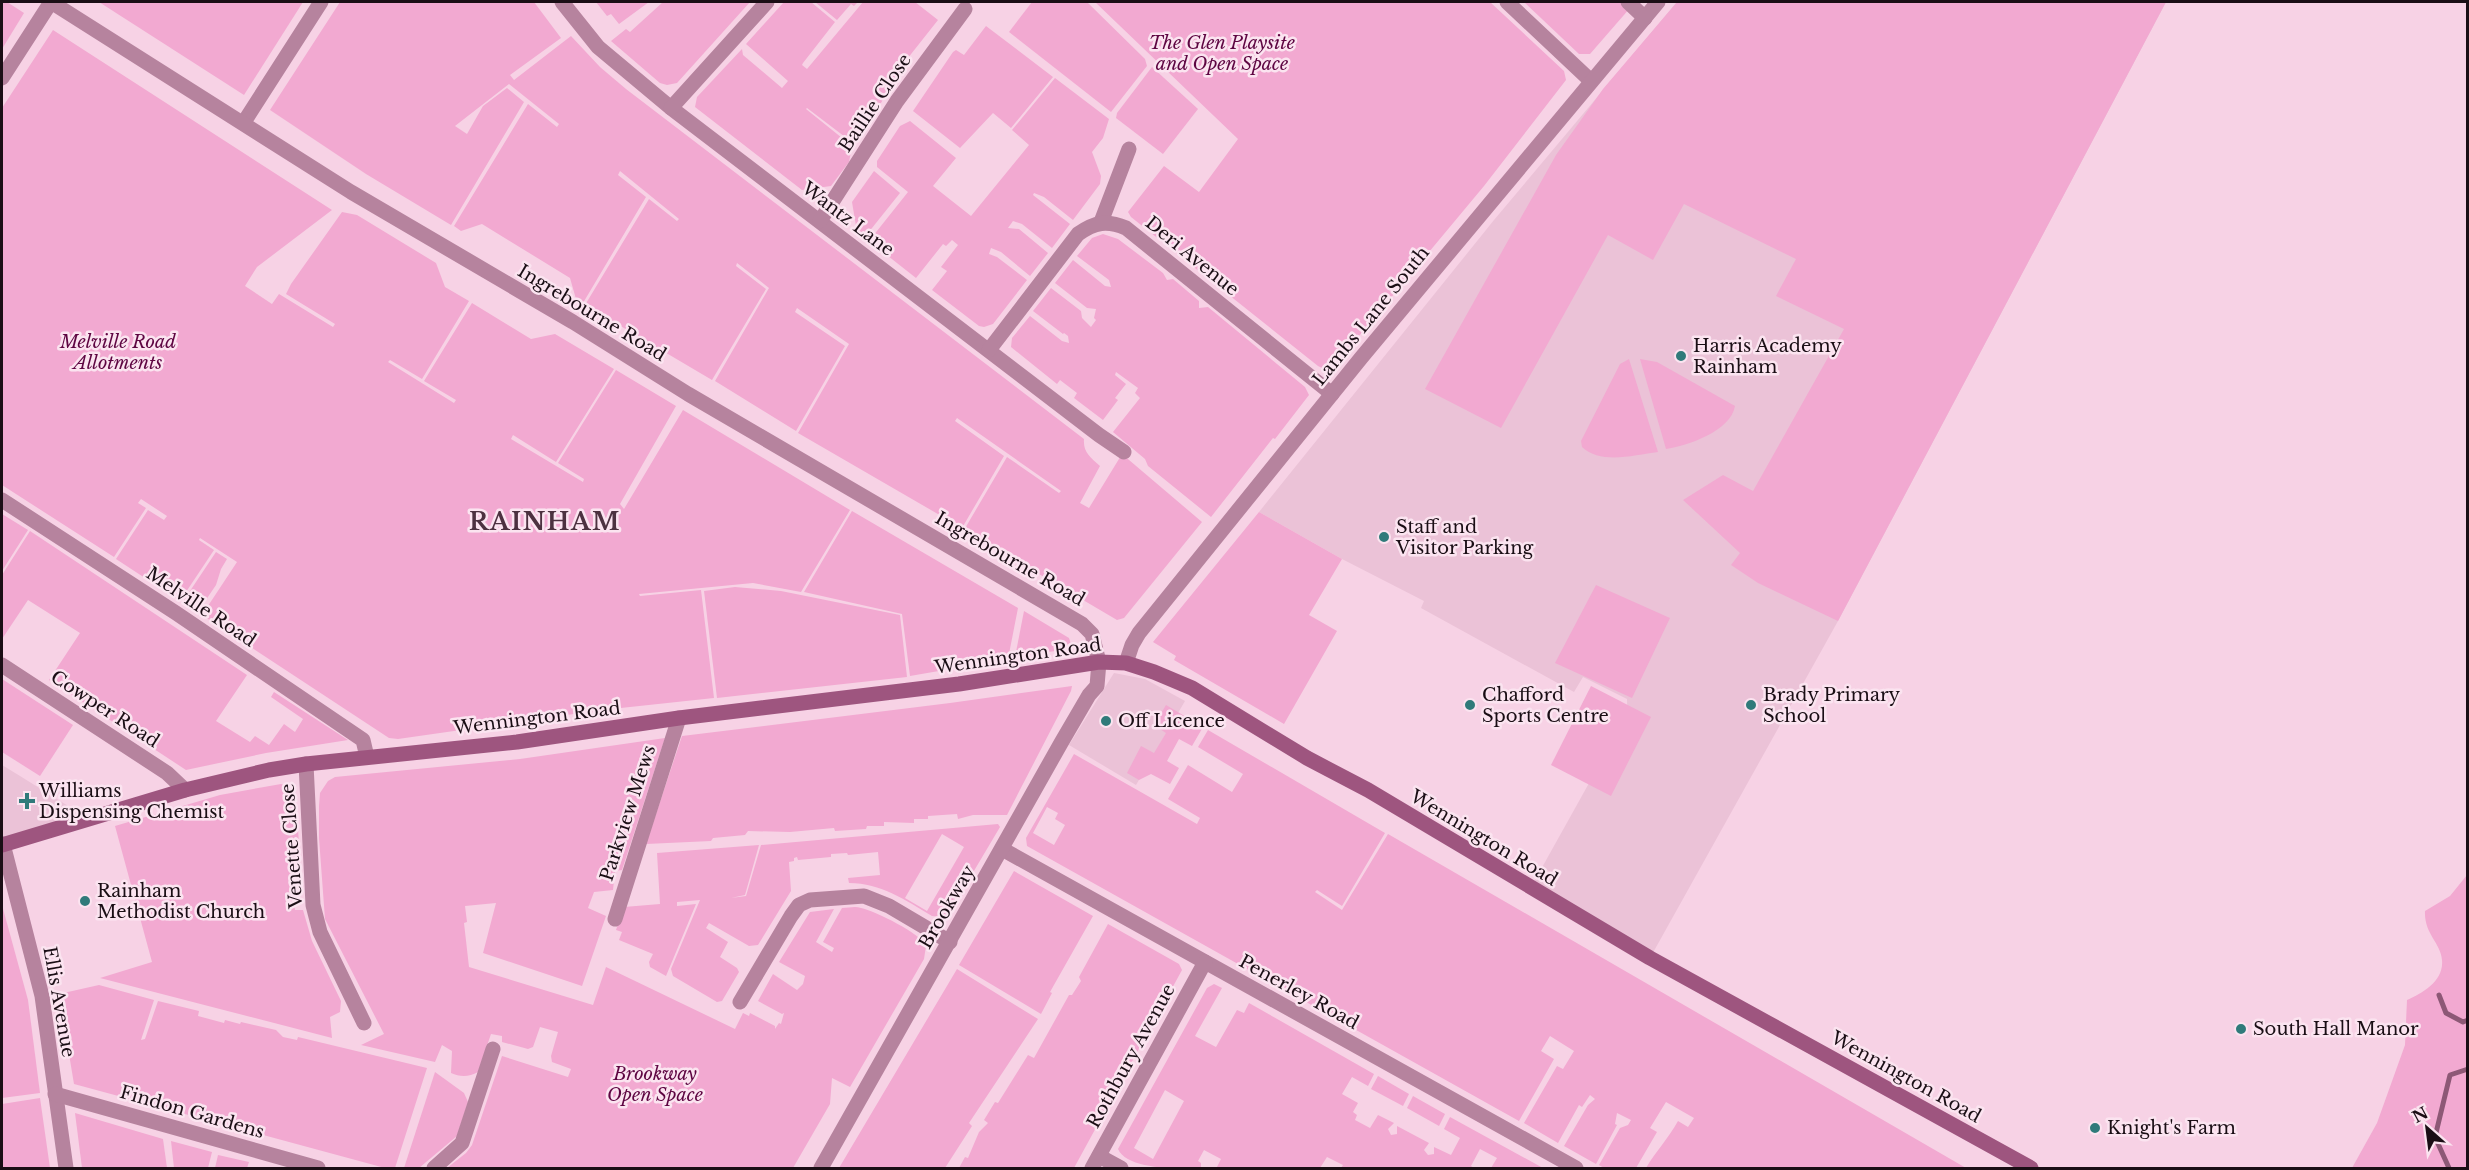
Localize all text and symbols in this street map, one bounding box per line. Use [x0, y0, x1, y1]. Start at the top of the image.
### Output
park label: The Glen Playsite and Open Space [1149, 32, 1295, 75]
street label: Baillie Close [834, 50, 916, 156]
street label: Wantz Lane [797, 177, 898, 261]
street label: Deri Avenue [1141, 212, 1243, 300]
street label: Lambs Lane South [1308, 242, 1434, 390]
street label: Ingrebourne Road [514, 260, 670, 366]
park label: Melville Road Allotments [59, 331, 176, 374]
place label: Harris Academy Rainham [1693, 335, 1842, 378]
marker: Harris Academy Rainham [1674, 349, 1688, 363]
district label: RAINHAM [469, 507, 621, 536]
street label: Ingrebourne Road [931, 507, 1089, 611]
place label: Staff and Visitor Parking [1395, 516, 1534, 559]
marker: Staff and Visitor Parking [1377, 530, 1391, 544]
street label: Melville Road [142, 562, 260, 652]
street label: Wennington Road [932, 633, 1103, 679]
street label: Cowper Road [47, 666, 163, 752]
place label: Chafford Sports Centre [1482, 684, 1609, 727]
place label: Brady Primary School [1763, 684, 1900, 727]
street label: Wennington Road [451, 697, 622, 739]
marker: Chafford Sports Centre [1463, 698, 1477, 712]
marker: Brady Primary School [1744, 698, 1758, 712]
place label: Off Licence [1118, 710, 1225, 732]
marker: Off Licence [1099, 714, 1113, 728]
street label: Parkview Mews [596, 742, 660, 884]
place label: Williams Dispensing Chemist [38, 780, 224, 823]
street label: Venette Close [277, 783, 307, 910]
street label: Wennington Road [1405, 785, 1562, 891]
marker: Williams Dispensing Chemist [20, 794, 34, 808]
street label: Brookway [914, 861, 980, 953]
place label: Rainham Methodist Church [97, 880, 265, 923]
marker: Rainham Methodist Church [78, 894, 92, 908]
street label: Ellis Avenue [38, 945, 80, 1059]
street label: Penerley Road [1235, 950, 1363, 1034]
street label: Rothbury Avenue [1082, 980, 1180, 1132]
place label: South Hall Manor [2253, 1018, 2419, 1040]
marker: South Hall Manor [2234, 1022, 2248, 1036]
street label: Wennington Road [1826, 1026, 1985, 1127]
park label: Brookway Open Space [607, 1063, 703, 1106]
street label: Findon Gardens [117, 1081, 267, 1143]
north arrow [2397, 1098, 2457, 1158]
text: N [2409, 1102, 2431, 1127]
place label: Knight's Farm [2107, 1117, 2236, 1139]
marker: Knight's Farm [2088, 1121, 2102, 1135]

